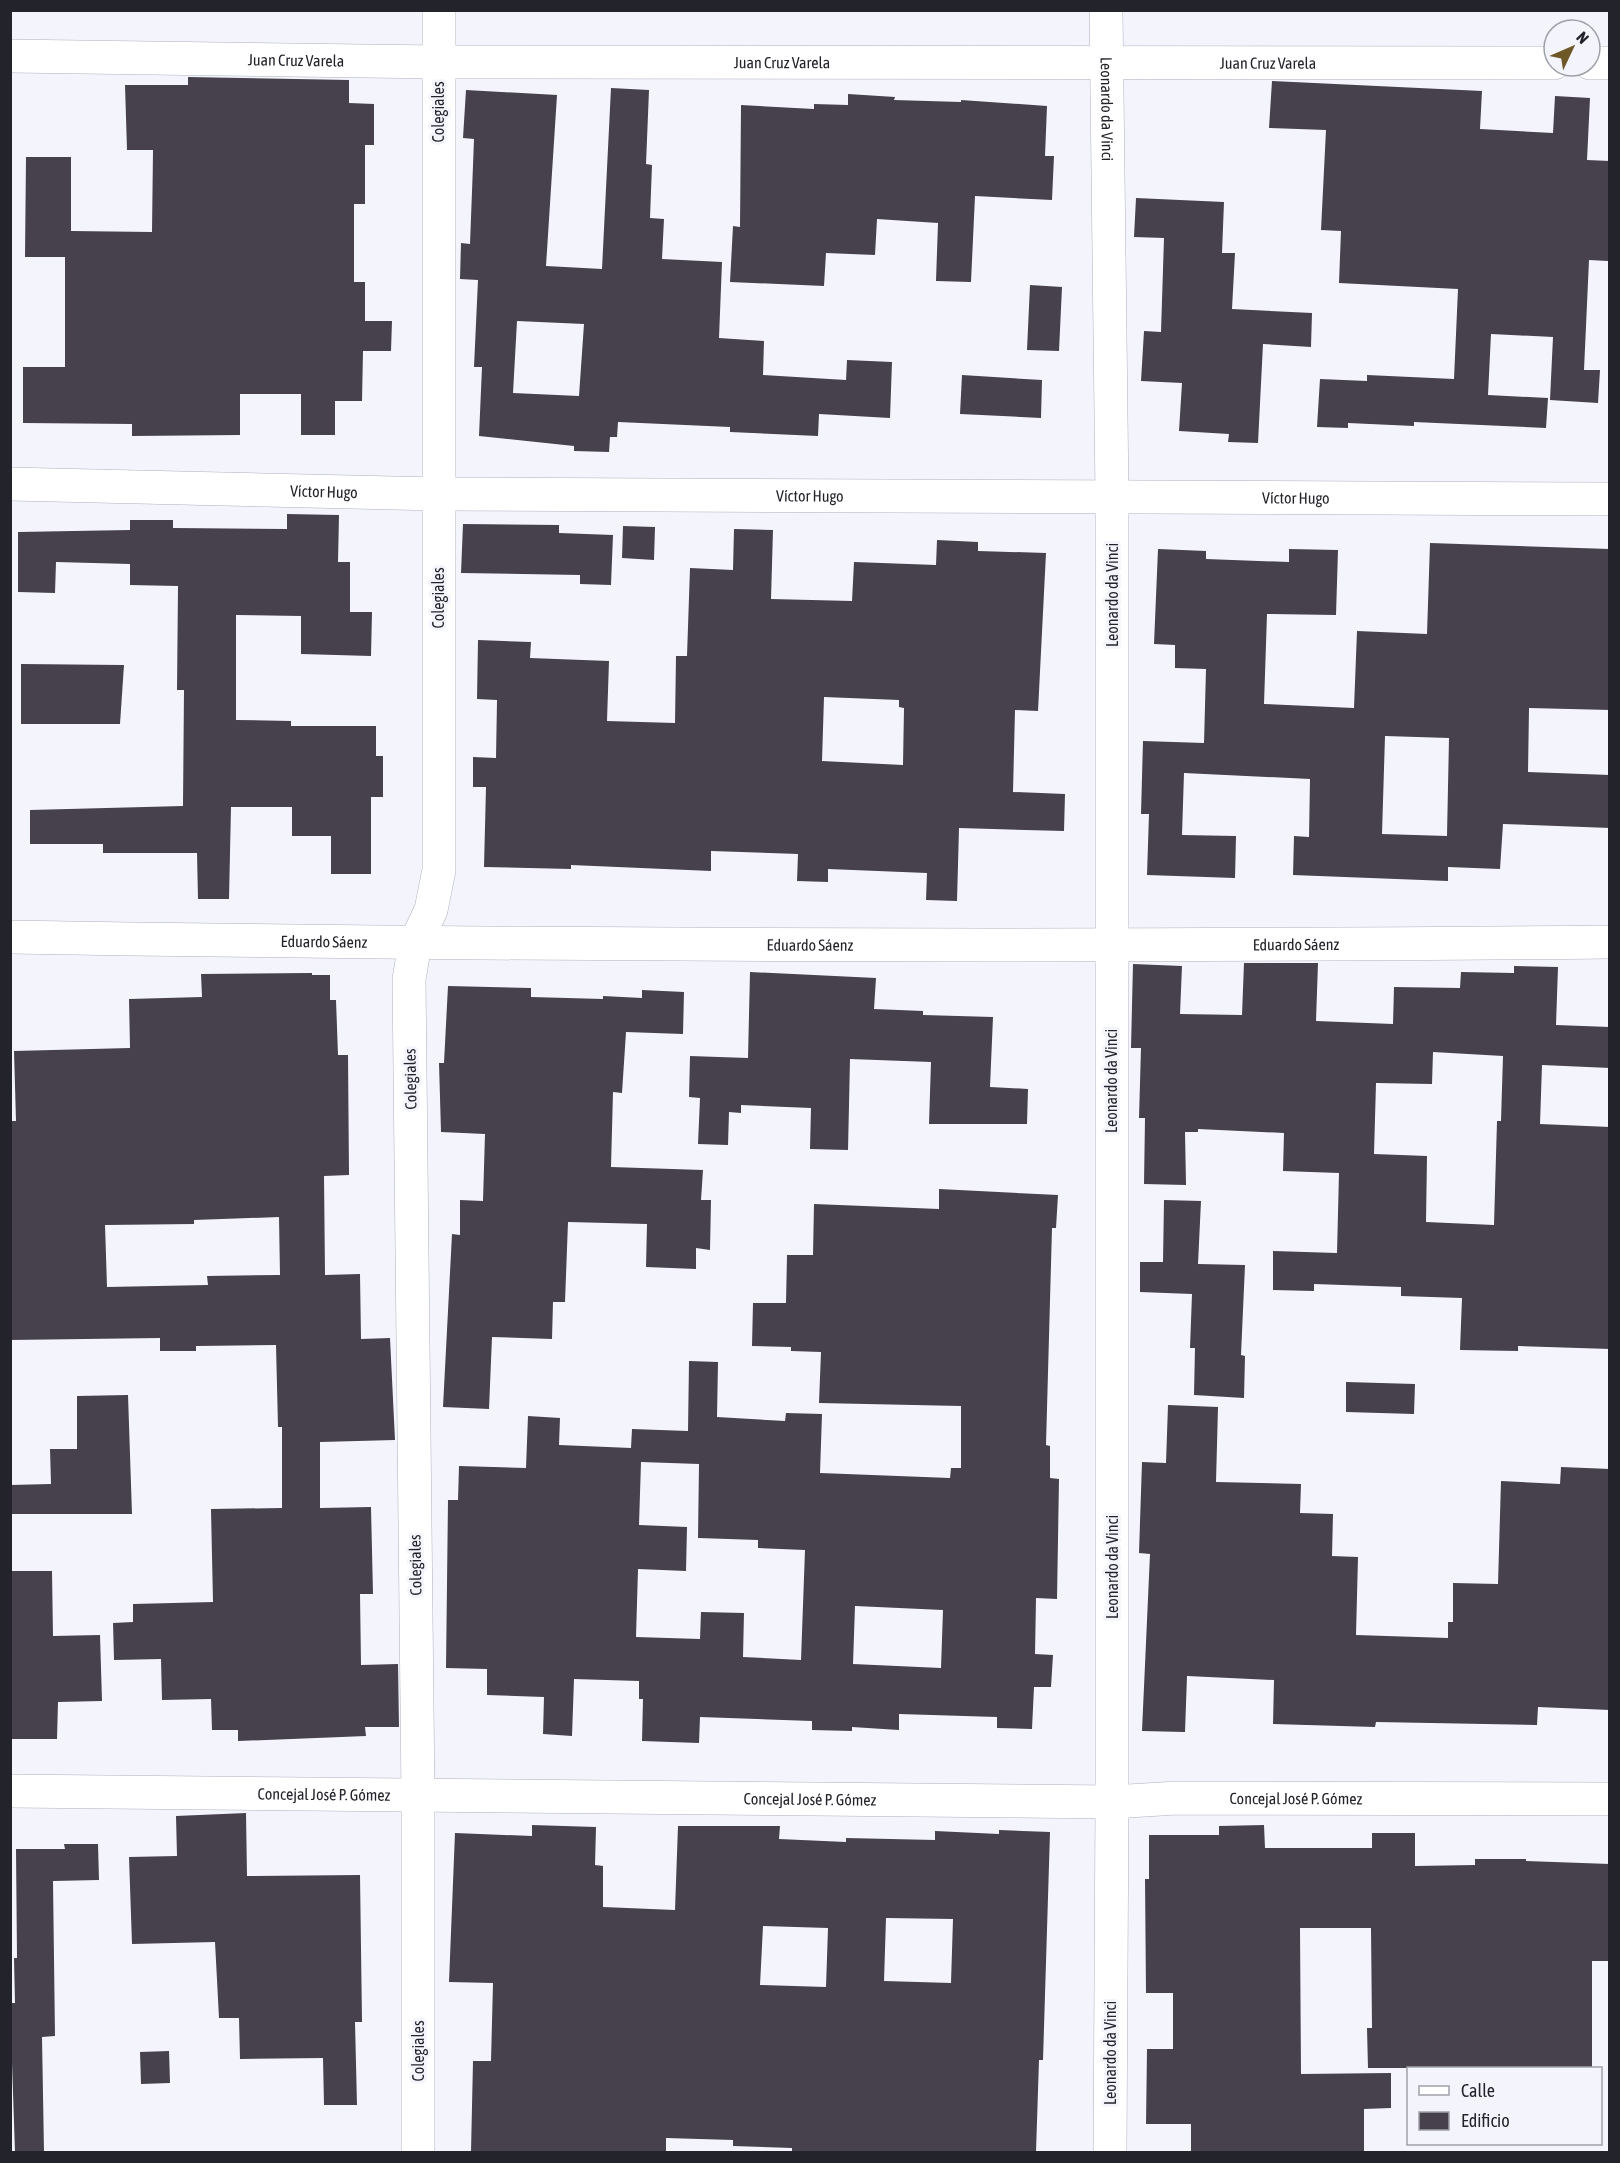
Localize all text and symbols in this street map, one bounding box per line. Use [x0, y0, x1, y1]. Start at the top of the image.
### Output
north arrow [1542, 18, 1602, 78]
text: N [1573, 28, 1593, 47]
street label: Juan Cruz Varela [248, 50, 344, 70]
street label: Juan Cruz Varela [734, 53, 830, 71]
street label: Juan Cruz Varela [1220, 54, 1316, 72]
street label: Leonardo da Vinci [1098, 57, 1117, 161]
street label: Colegiales [429, 81, 448, 143]
street label: Víctor Hugo [290, 482, 358, 502]
street label: Víctor Hugo [776, 486, 844, 506]
street label: Víctor Hugo [1262, 489, 1330, 508]
street label: Leonardo da Vinci [1103, 543, 1121, 647]
street label: Colegiales [429, 567, 448, 629]
street label: Eduardo Sáenz [281, 932, 368, 951]
street label: Eduardo Sáenz [1253, 935, 1340, 953]
street label: Eduardo Sáenz [767, 936, 854, 954]
street label: Leonardo da Vinci [1102, 1029, 1120, 1133]
street label: Colegiales [400, 1048, 421, 1110]
street label: Leonardo da Vinci [1103, 1515, 1121, 1619]
street label: Colegiales [405, 1534, 426, 1596]
street label: Concejal José P. Gómez [257, 1784, 391, 1804]
street label: Concejal José P. Gómez [743, 1789, 877, 1809]
street label: Concejal José P. Gómez [1229, 1789, 1362, 1808]
street label: Leonardo da Vinci [1101, 2001, 1119, 2105]
street label: Colegiales [409, 2020, 428, 2082]
legend [1407, 2067, 1602, 2145]
text: Calle [1461, 2080, 1495, 2101]
text: Edificio [1461, 2110, 1510, 2131]

